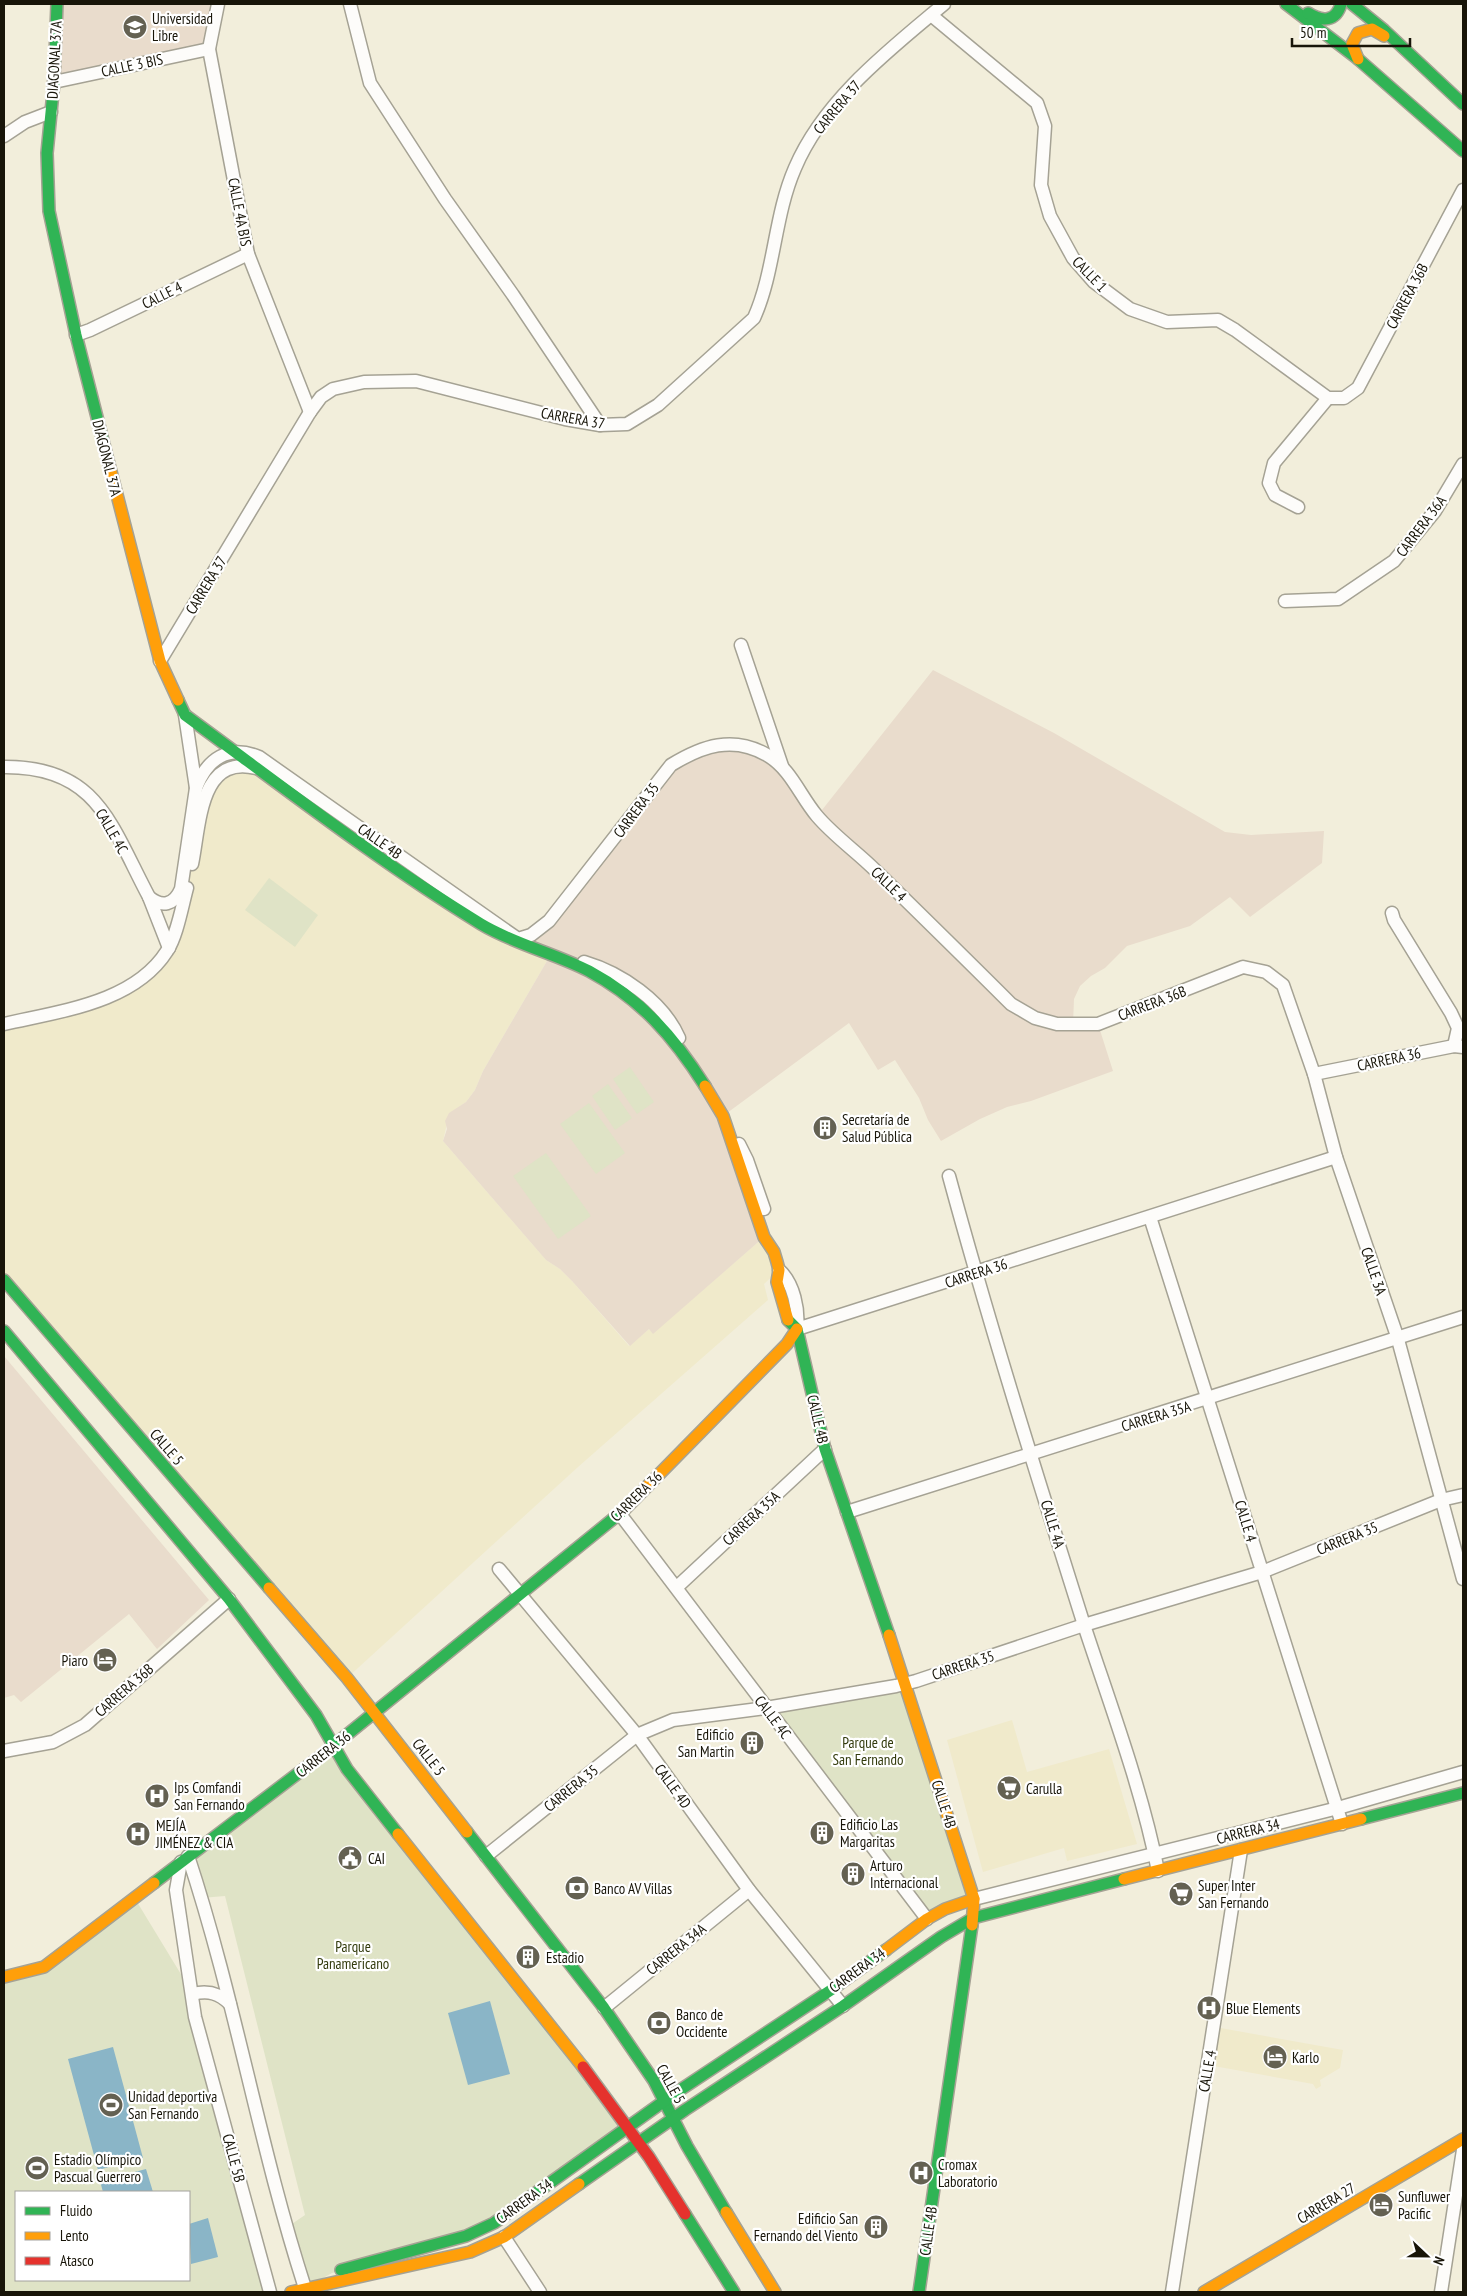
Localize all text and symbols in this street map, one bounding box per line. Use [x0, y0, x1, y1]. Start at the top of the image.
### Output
place label: Universidad Libre [152, 9, 213, 45]
school or university icon: Universidad Libre [122, 14, 148, 40]
scale bar [1292, 15, 1410, 47]
street label: DIAGONAL 37A [42, 20, 66, 100]
text: 50 m [1300, 23, 1326, 42]
street label: CALLE 3 BIS [99, 49, 165, 81]
street label: CARRERA 37 [809, 76, 865, 138]
street label: CALLE 4A BIS [224, 176, 256, 248]
street label: CALLE 1 [1068, 252, 1112, 296]
street label: CARRERA 36B [1382, 260, 1432, 332]
street label: CALLE 4 [139, 277, 185, 313]
street label: CARRERA 37 [540, 403, 606, 433]
street label: DIAGONAL 37A [88, 418, 126, 499]
street label: CARRERA 36A [1392, 491, 1451, 560]
street label: CARRERA 37 [181, 552, 231, 618]
street label: CARRERA 35 [609, 779, 663, 841]
street label: CALLE 4C [91, 805, 133, 857]
street label: CALLE 4B [354, 819, 406, 863]
street label: CALLE 4 [867, 862, 911, 906]
street label: CARRERA 36B [1115, 981, 1189, 1025]
street label: CARRERA 36 [1355, 1043, 1423, 1075]
place label: Secretaría de Salud Pública [842, 1110, 912, 1146]
building icon: Secretaría de Salud Pública [812, 1115, 838, 1141]
street label: CALLE 3A [1357, 1244, 1391, 1298]
street label: CARRERA 36 [942, 1254, 1010, 1292]
street label: CALLE 4B [803, 1393, 833, 1445]
street label: CARRERA 35A [1119, 1396, 1194, 1436]
street label: CALLE 5 [146, 1425, 188, 1469]
street label: CARRERA 36 [606, 1467, 666, 1525]
street label: CARRERA 35A [718, 1486, 784, 1549]
street label: CALLE 4A [1037, 1498, 1070, 1551]
street label: CALLE 4 [1231, 1498, 1261, 1544]
street label: CARRERA 35 [1314, 1517, 1380, 1559]
street label: CARRERA 35 [929, 1646, 997, 1684]
hotel icon: Piaro [92, 1647, 118, 1673]
place label: Piaro [61, 1651, 88, 1670]
street label: CARRERA 36B [91, 1659, 157, 1721]
street label: CALLE 4C [751, 1692, 795, 1742]
place label: Edificio San Martin [678, 1725, 734, 1761]
street label: CARRERA 36 [292, 1726, 354, 1781]
building icon: Edificio San Martin [739, 1730, 765, 1756]
park label: Parque de San Fernando [833, 1733, 903, 1769]
street label: CALLE 5 [408, 1734, 450, 1780]
street label: CARRERA 35 [540, 1760, 602, 1816]
street label: CALLE 4D [651, 1760, 696, 1812]
supermarket icon: Carulla [996, 1775, 1022, 1801]
place label: Ips Comfandi San Fernando [174, 1778, 245, 1814]
street label: CALLE 4B [927, 1778, 961, 1830]
place label: Carulla [1026, 1779, 1062, 1798]
hospital icon: Ips Comfandi San Fernando [144, 1783, 170, 1809]
street label: CARRERA 34 [1214, 1814, 1282, 1848]
place label: Edificio Las Margaritas [840, 1815, 898, 1851]
place label: MEJÍA JIMÉNEZ & CIA [155, 1816, 234, 1852]
building icon: Edificio Las Margaritas [809, 1820, 835, 1846]
hospital icon: MEJÍA JIMÉNEZ & CIA [125, 1821, 151, 1847]
public building icon: CAI [337, 1845, 363, 1871]
place label: CAI [368, 1849, 385, 1868]
place label: Arturo Internacional [870, 1856, 939, 1892]
building icon: Arturo Internacional [840, 1861, 866, 1887]
bank icon: Banco AV Villas [564, 1875, 590, 1901]
place label: Super Inter San Fernando [1198, 1876, 1269, 1912]
place label: Banco AV Villas [594, 1879, 672, 1898]
supermarket icon: Super Inter San Fernando [1168, 1881, 1194, 1907]
street label: CARRERA 34A [642, 1919, 711, 1979]
park label: Parque Panamericano [317, 1937, 389, 1973]
street label: CARRERA 34 [825, 1943, 889, 1997]
building icon: Estadio [515, 1944, 541, 1970]
place label: Estadio [546, 1948, 584, 1967]
hospital icon: Blue Elements [1196, 1995, 1222, 2021]
place label: Blue Elements [1226, 1999, 1300, 2018]
place label: Banco de Occidente [676, 2005, 727, 2041]
bank icon: Banco de Occidente [646, 2010, 672, 2036]
hotel icon: Karlo [1262, 2044, 1288, 2070]
street label: CALLE 4 [1194, 2048, 1220, 2094]
place label: Karlo [1292, 2048, 1319, 2067]
street label: CALLE 5 [652, 2061, 690, 2107]
place label: Unidad deportiva San Fernando [128, 2087, 217, 2123]
sports icon: Unidad deportiva San Fernando [98, 2092, 124, 2118]
street label: CALLE 5B [218, 2132, 250, 2184]
place label: Estadio Olímpico Pascual Guerrero [54, 2150, 141, 2186]
sports icon: Estadio Olímpico Pascual Guerrero [24, 2155, 50, 2181]
place label: Cromax Laboratorio [938, 2155, 997, 2191]
hospital icon: Cromax Laboratorio [908, 2160, 934, 2186]
street label: CARRERA 34 [492, 2174, 556, 2228]
street label: CARRERA 27 [1293, 2178, 1359, 2228]
place label: Sunfluwer Pacific [1398, 2187, 1451, 2223]
legend [15, 2191, 190, 2281]
hotel icon: Sunfluwer Pacific [1368, 2192, 1394, 2218]
text: Fluido [60, 2201, 92, 2220]
street label: CALLE 4B [915, 2205, 941, 2257]
place label: Edificio San Fernando del Viento [754, 2209, 858, 2245]
building icon: Edificio San Fernando del Viento [863, 2214, 889, 2240]
text: Lento [60, 2226, 89, 2245]
north arrow [1402, 2231, 1452, 2281]
text: Atasco [60, 2251, 94, 2270]
text: N [1429, 2254, 1449, 2268]

